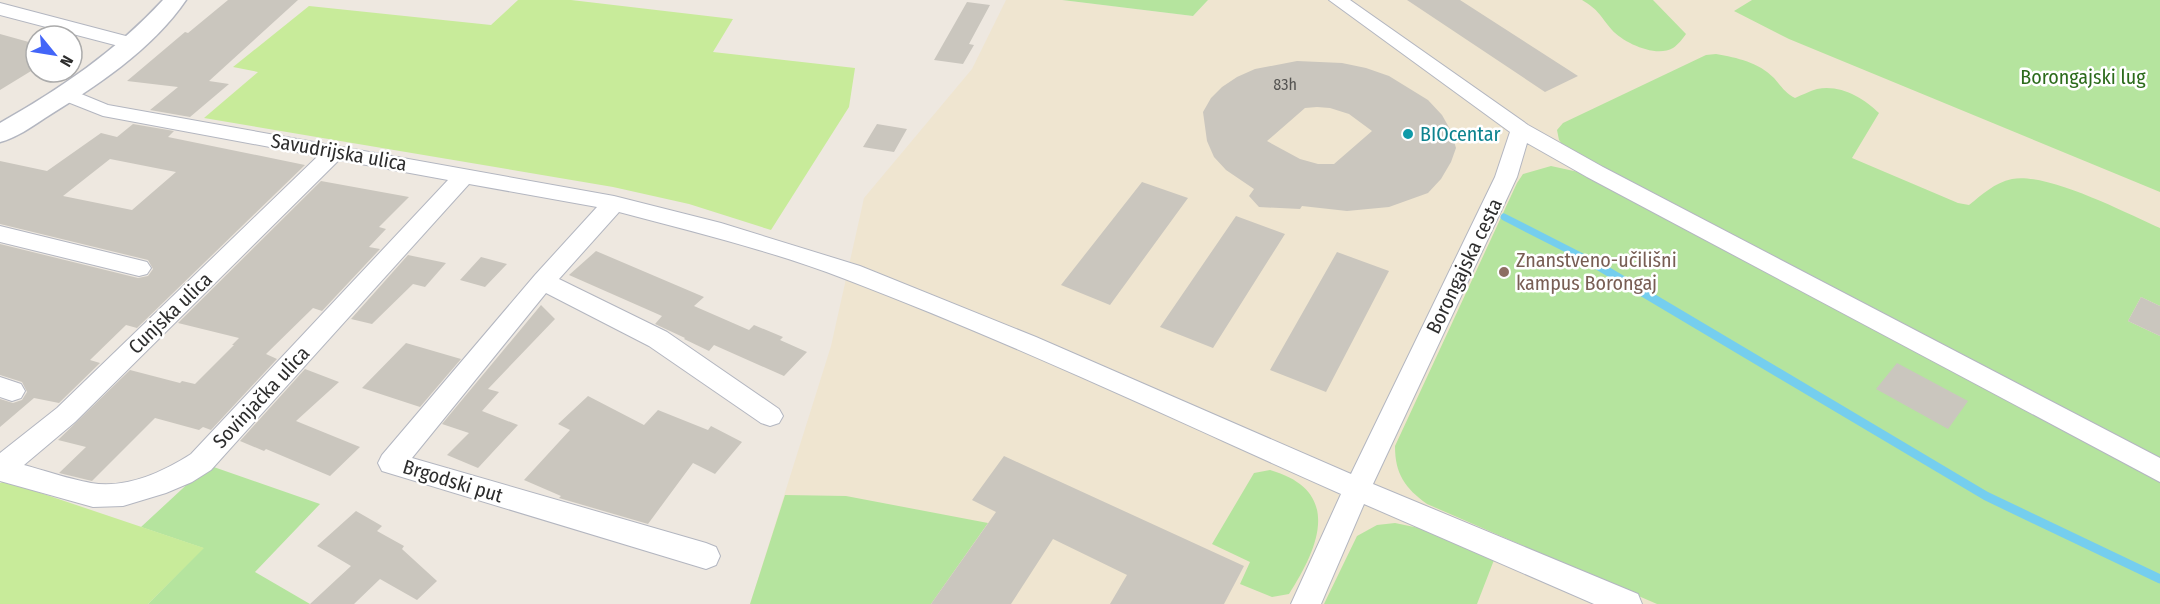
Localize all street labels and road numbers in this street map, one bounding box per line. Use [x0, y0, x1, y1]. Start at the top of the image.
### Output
street label: Savudrijska ulica [269, 128, 409, 176]
street label: Borongajska cesta [1421, 194, 1507, 338]
street label: Cunjska ulica [123, 267, 217, 359]
street label: Sovinjačka ulica [208, 341, 314, 453]
street label: Brgodski put [400, 454, 506, 508]

